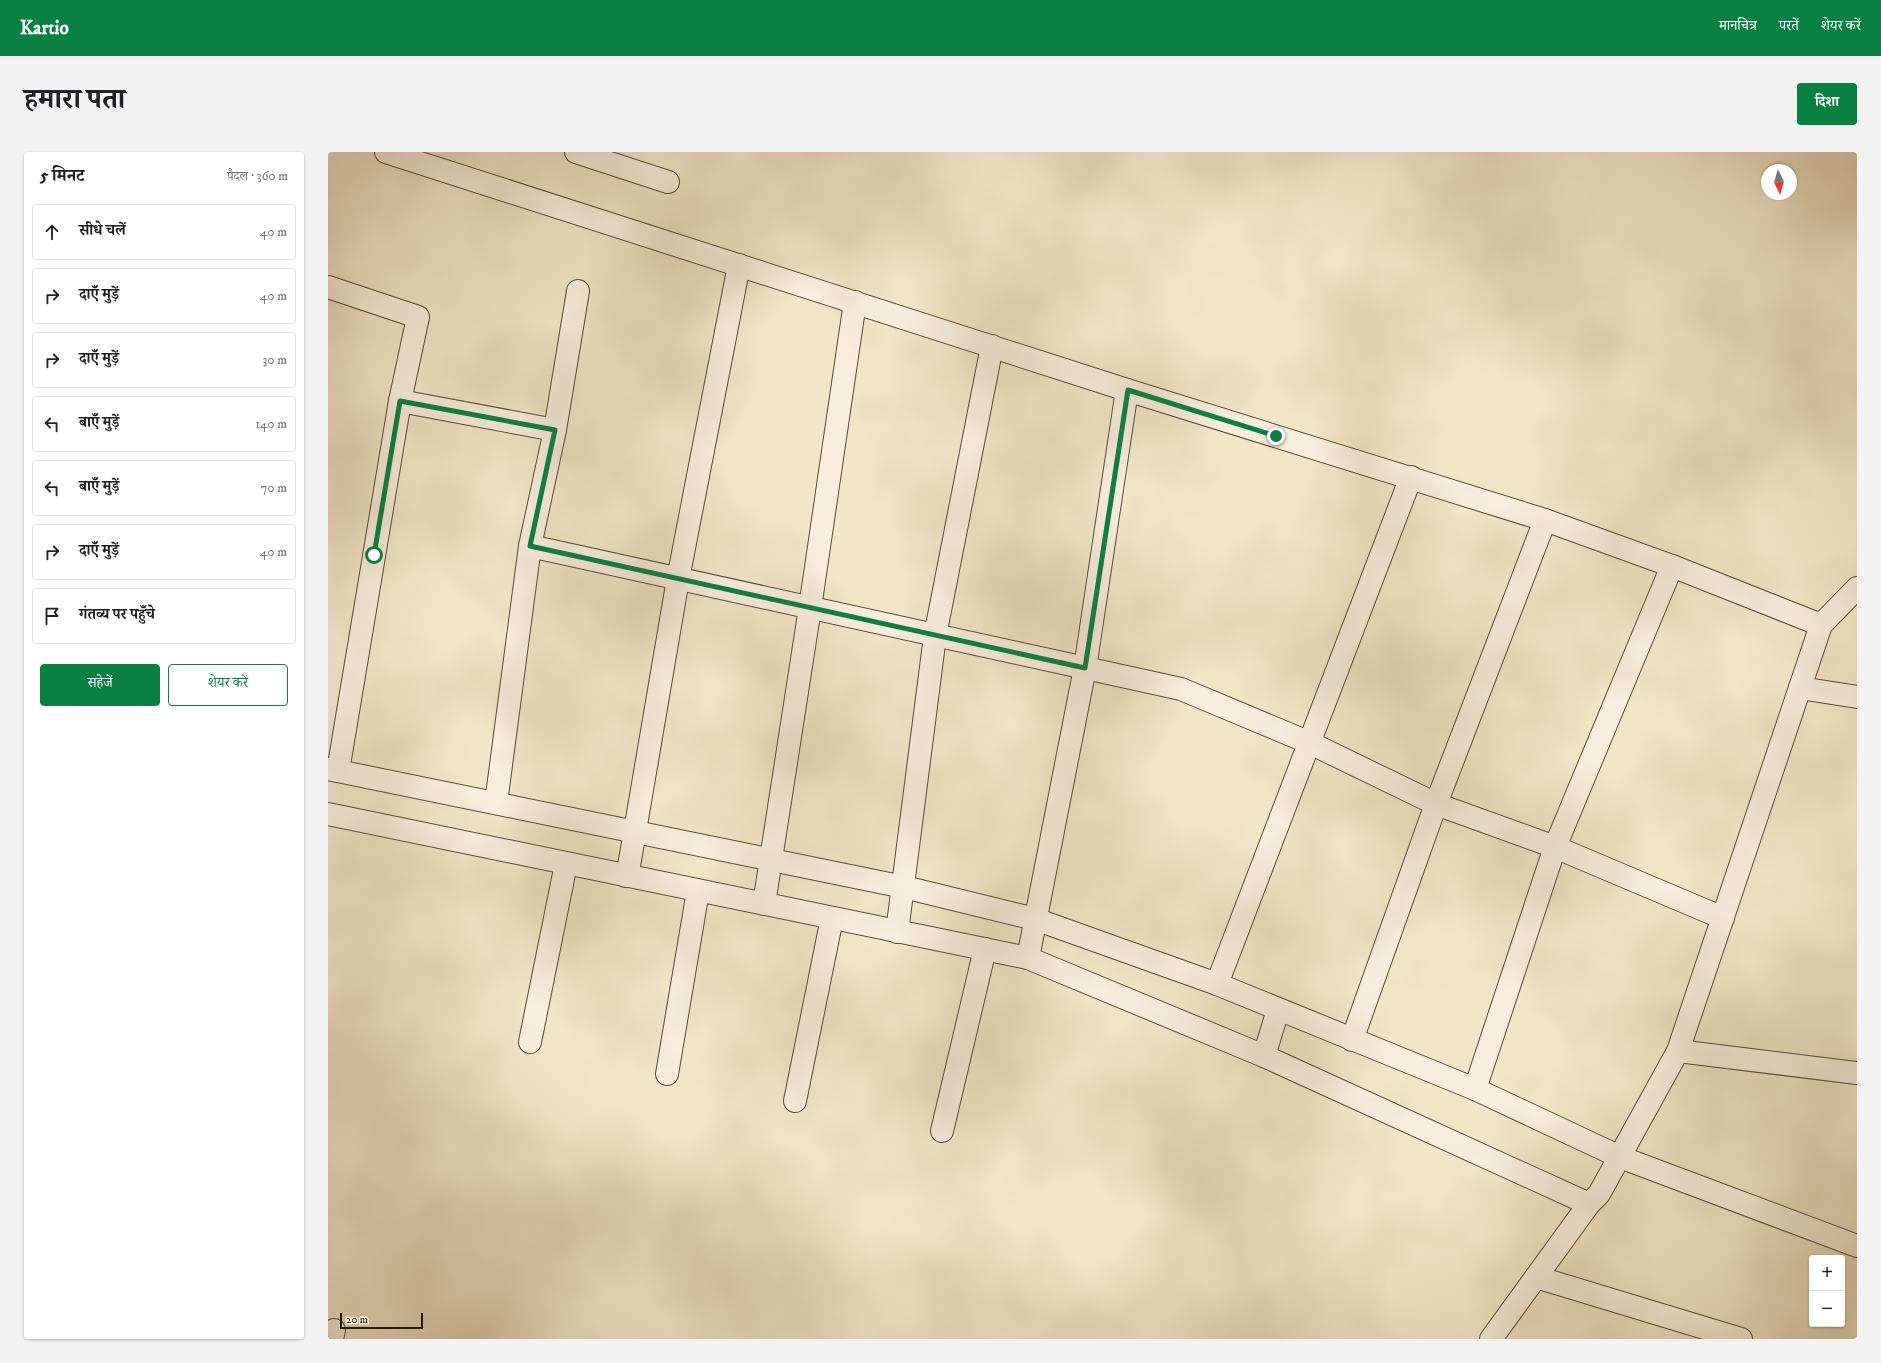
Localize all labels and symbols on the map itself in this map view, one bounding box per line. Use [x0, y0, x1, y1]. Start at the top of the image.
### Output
north arrow [1761, 164, 1797, 200]
route end [1267, 427, 1285, 445]
route start [365, 546, 383, 564]
scale bar [340, 1311, 423, 1330]

